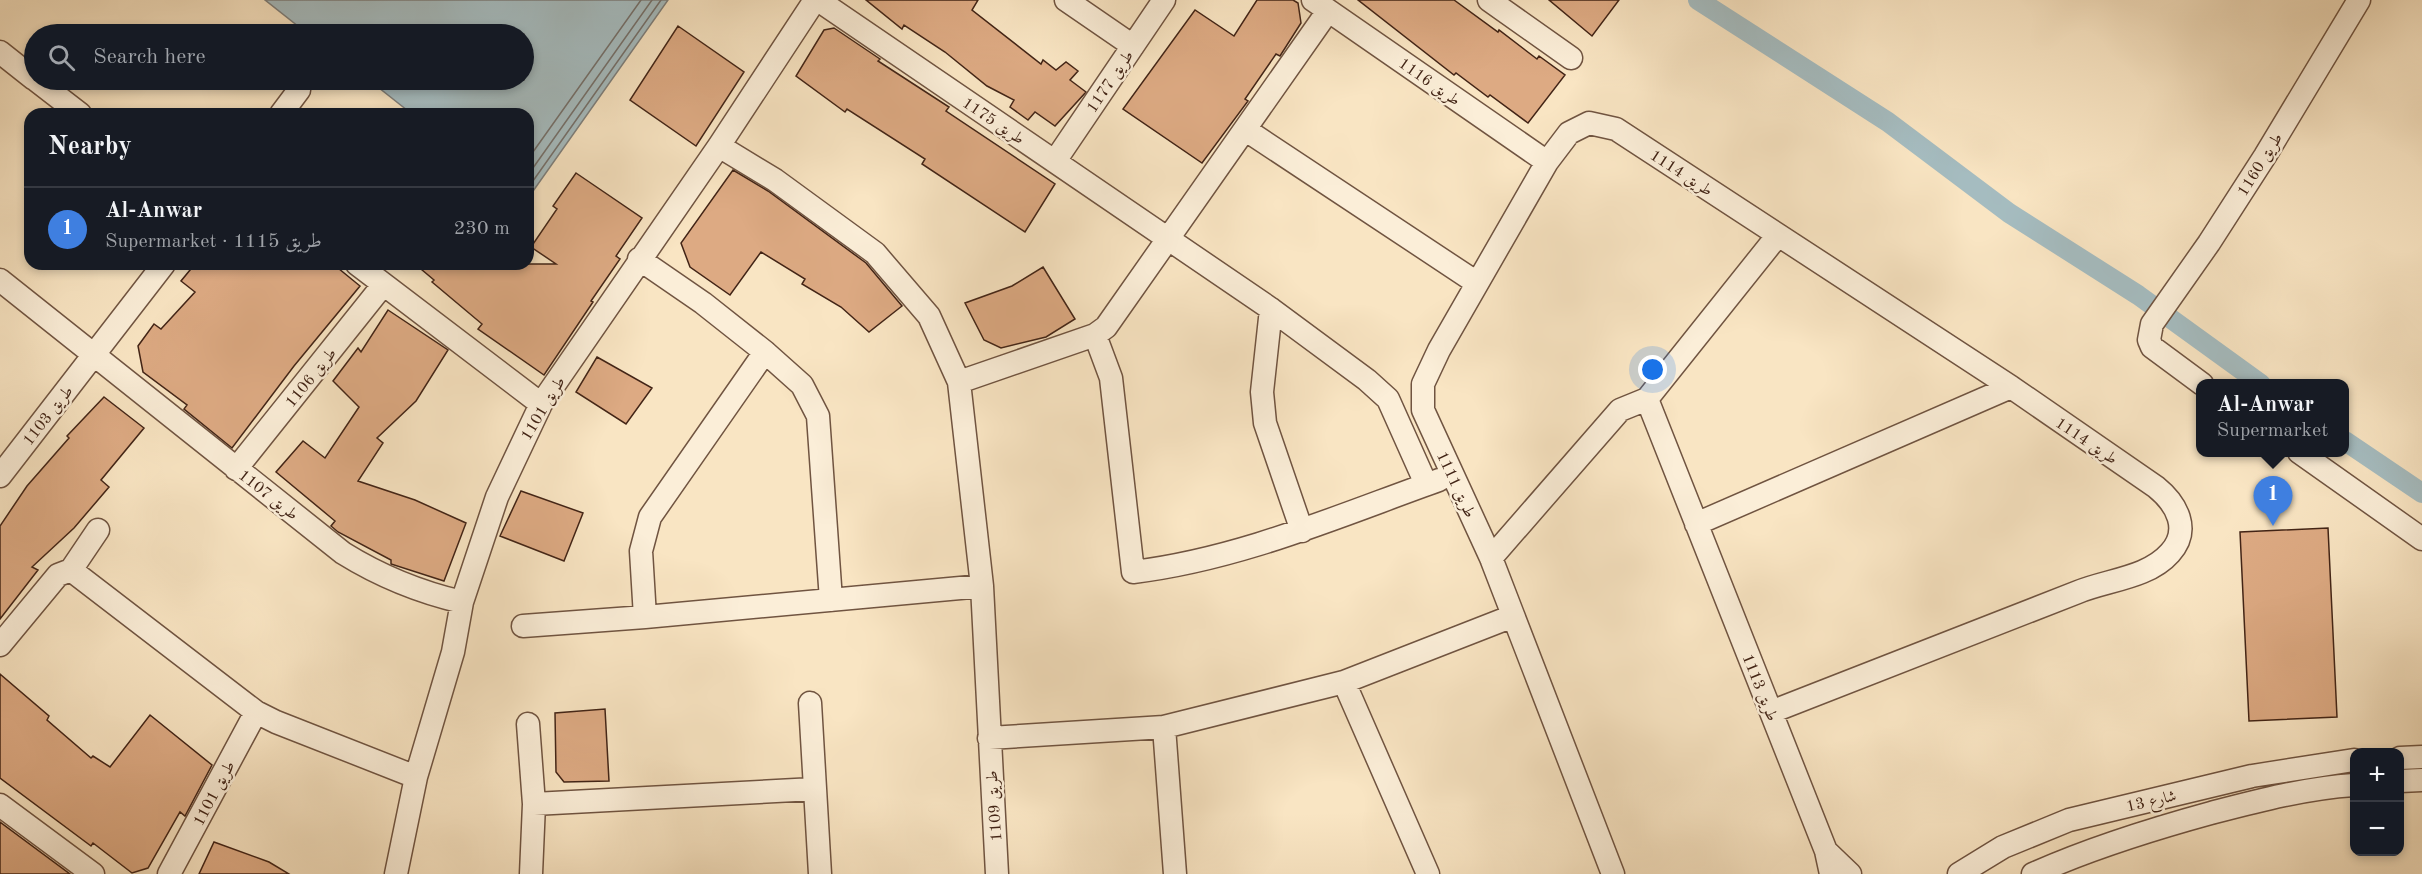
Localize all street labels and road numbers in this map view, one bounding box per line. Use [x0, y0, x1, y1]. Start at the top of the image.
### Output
street label: طريق 1177 [1084, 48, 1138, 117]
street label: طريق 1116 [1395, 56, 1462, 110]
street label: طريق 1175 [958, 95, 1027, 149]
street label: طريق 1160 [2235, 131, 2287, 200]
street label: طريق 1114 [1646, 148, 1715, 201]
street label: طريق 1106 [283, 346, 341, 411]
street label: طريق 1101 [519, 375, 570, 444]
street label: طريق 1103 [20, 383, 77, 450]
street label: طريق 1114 [2051, 415, 2120, 469]
street label: طريق 1111 [1432, 449, 1477, 521]
street label: طريق 1107 [234, 467, 301, 524]
street label: طريق 1113 [1738, 652, 1780, 724]
street label: طريق 1101 [191, 759, 239, 829]
street label: طريق 1109 [985, 770, 1006, 842]
street label: شارع 13 [2125, 788, 2179, 819]

